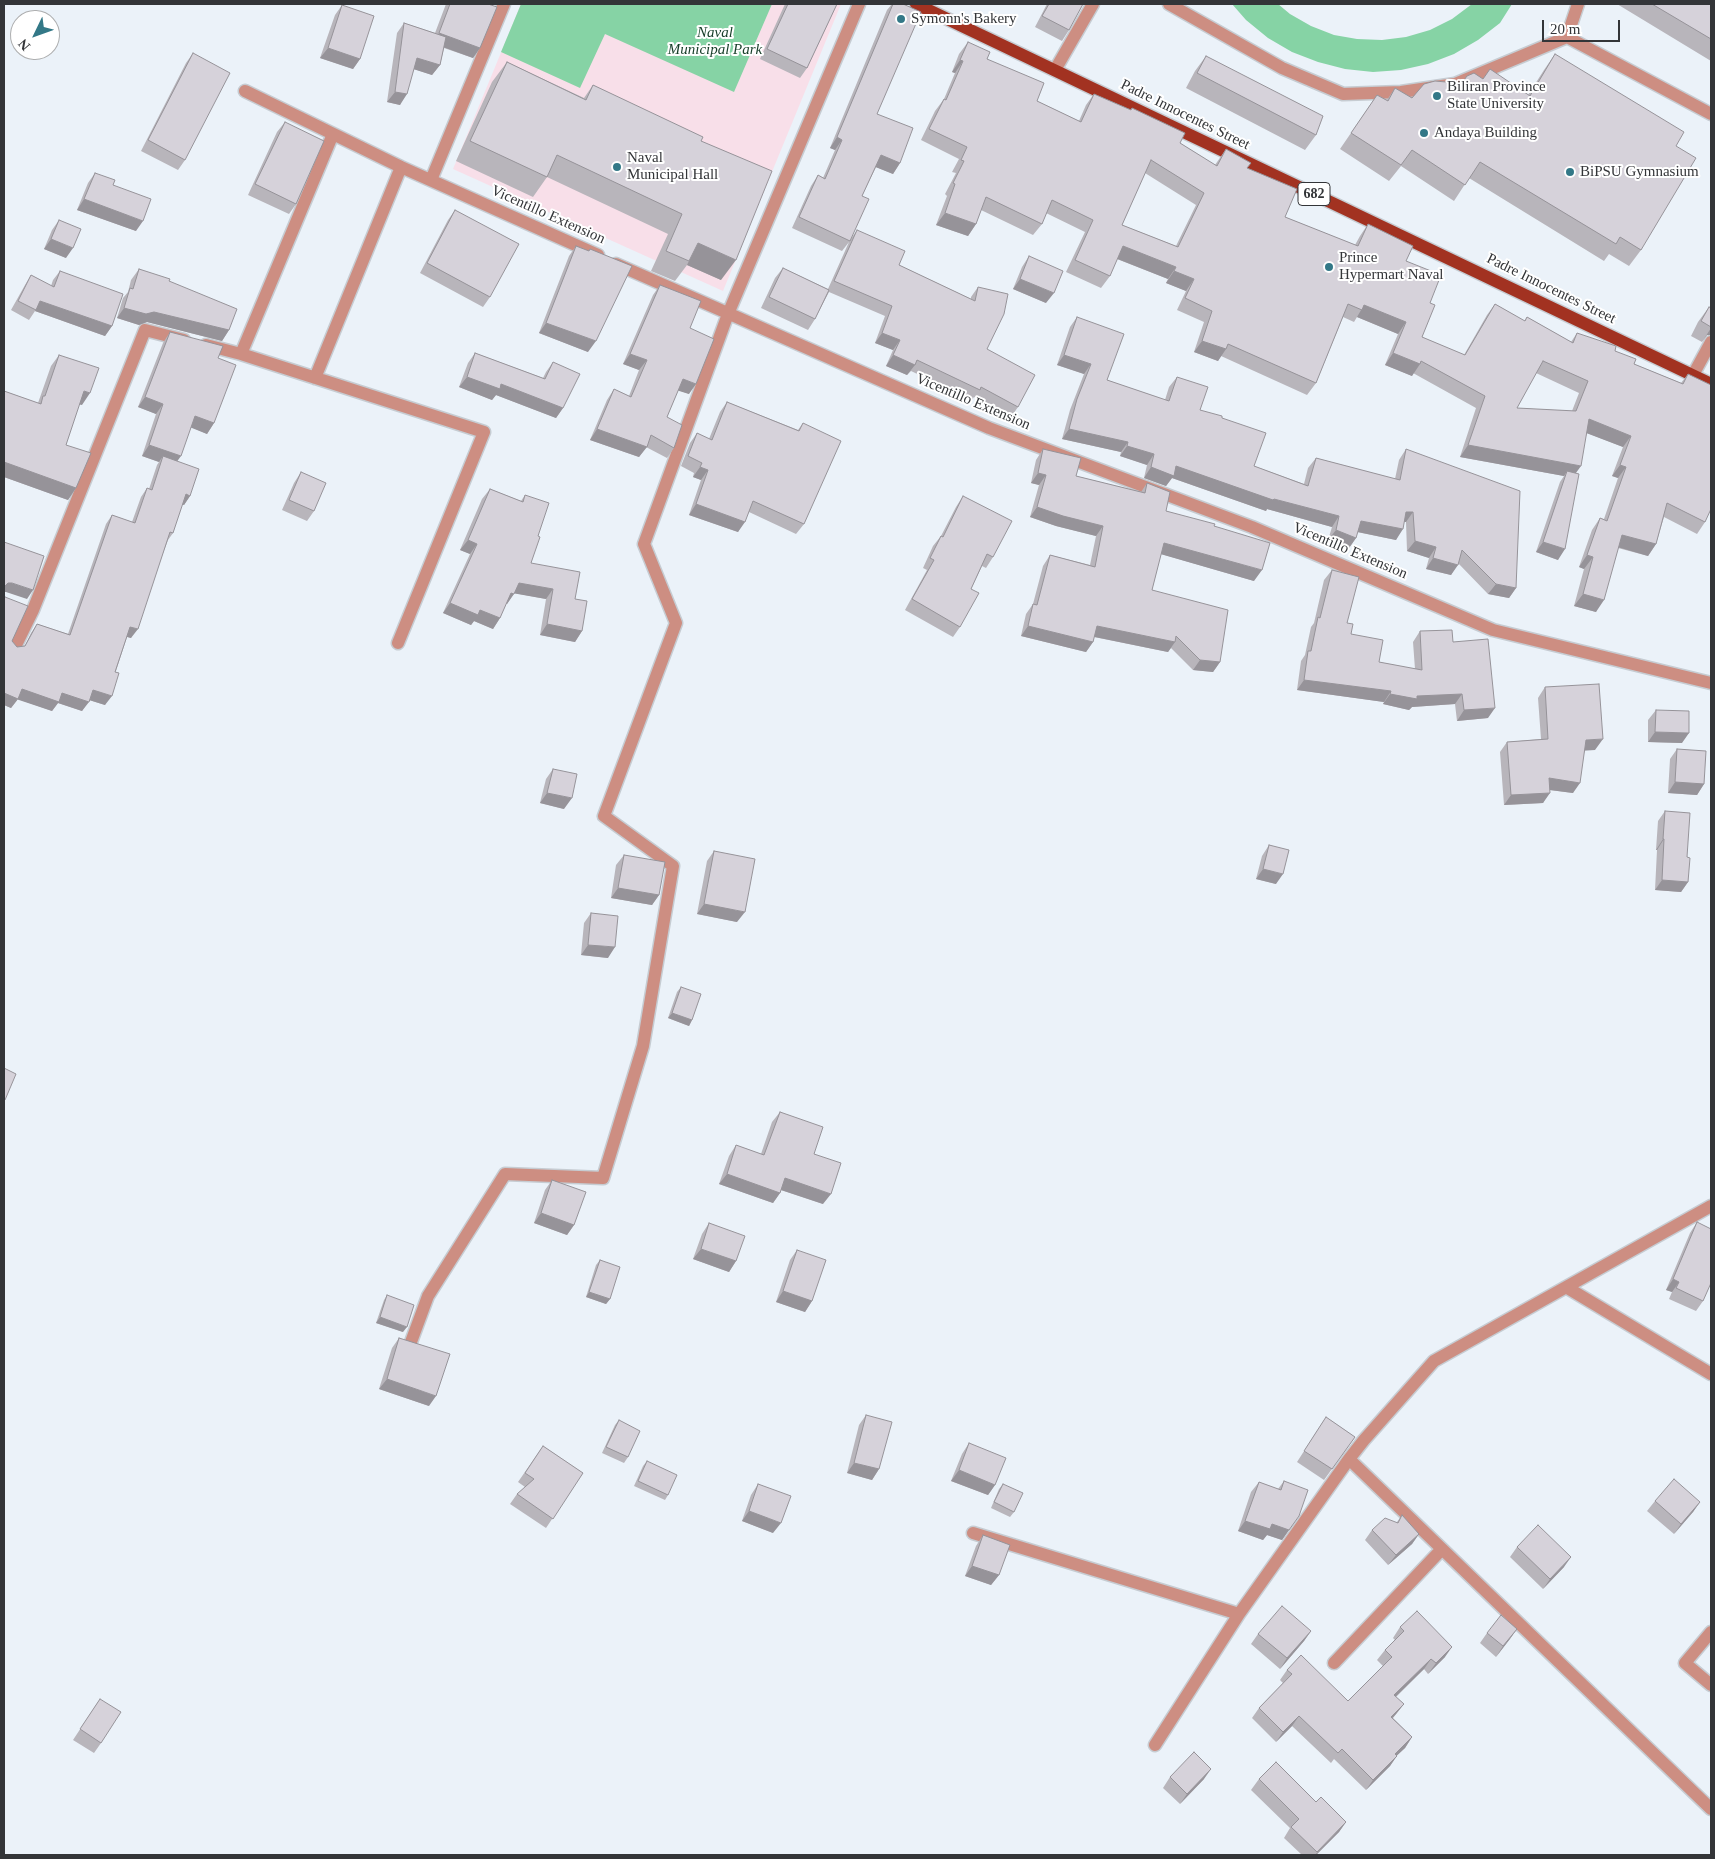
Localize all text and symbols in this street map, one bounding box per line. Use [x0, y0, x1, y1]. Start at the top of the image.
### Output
north arrow [10, 10, 60, 60]
place label: Symonn's Bakery [911, 10, 1017, 28]
scale bar [1545, 10, 1622, 42]
marker: Symonn's Bakery [895, 13, 907, 25]
text: 20 m [1550, 21, 1580, 37]
park label: Naval Municipal Park [668, 24, 762, 59]
text: N [15, 36, 33, 53]
street label: Padre Innocentes Street [1117, 76, 1253, 154]
place label: Biliran Province State University [1447, 78, 1546, 113]
marker: Biliran Province State University [1431, 90, 1443, 102]
place label: Andaya Building [1434, 124, 1537, 142]
marker: Andaya Building [1418, 127, 1430, 139]
place label: Naval Municipal Hall [627, 149, 718, 184]
marker: Naval Municipal Hall [611, 161, 623, 173]
place label: BiPSU Gymnasium [1580, 163, 1699, 181]
marker: BiPSU Gymnasium [1564, 166, 1576, 178]
street label: Vicentillo Extension [488, 182, 608, 248]
road number: 682 [1298, 182, 1330, 205]
place label: Prince Hypermart Naval [1339, 249, 1444, 284]
street label: Padre Innocentes Street [1483, 250, 1619, 328]
marker: Prince Hypermart Naval [1323, 261, 1335, 273]
street label: Vicentillo Extension [913, 370, 1033, 434]
street label: Vicentillo Extension [1290, 519, 1410, 583]

